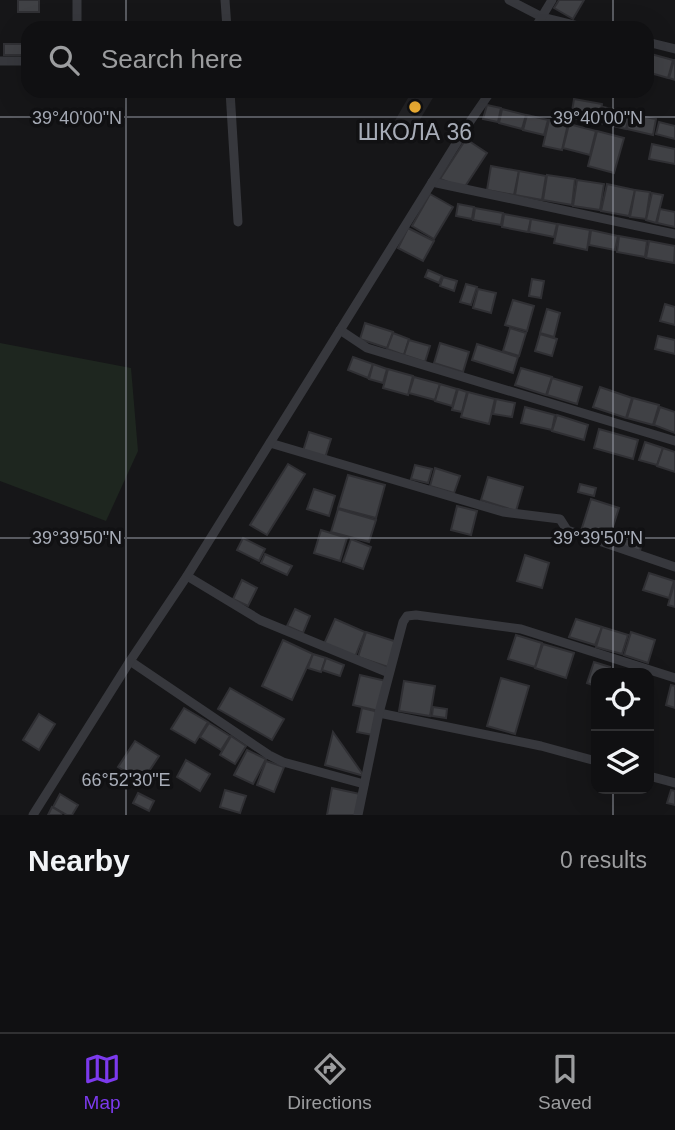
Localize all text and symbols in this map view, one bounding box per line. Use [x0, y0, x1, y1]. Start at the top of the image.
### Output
search box [21, 21, 654, 98]
icon: search [45, 41, 83, 79]
text: Search here [101, 44, 243, 74]
marker: ШКОЛА 36 [407, 99, 423, 115]
text: 39°40'00"N [32, 108, 122, 128]
text: 39°40'00"N [553, 108, 643, 128]
place label: ШКОЛА 36 [358, 119, 472, 145]
text: 39°39'50"N [32, 528, 122, 548]
text: 39°39'50"N [553, 528, 643, 548]
map controls [591, 668, 654, 794]
button: locate [591, 668, 654, 731]
button: layers [591, 731, 654, 794]
text: 66°52'30"E [81, 770, 171, 790]
text: Nearby [28, 844, 130, 877]
text: 0 results [560, 847, 647, 873]
tab: Map [83, 1050, 121, 1114]
tab: Directions [287, 1050, 372, 1114]
tab: Saved [538, 1050, 592, 1114]

